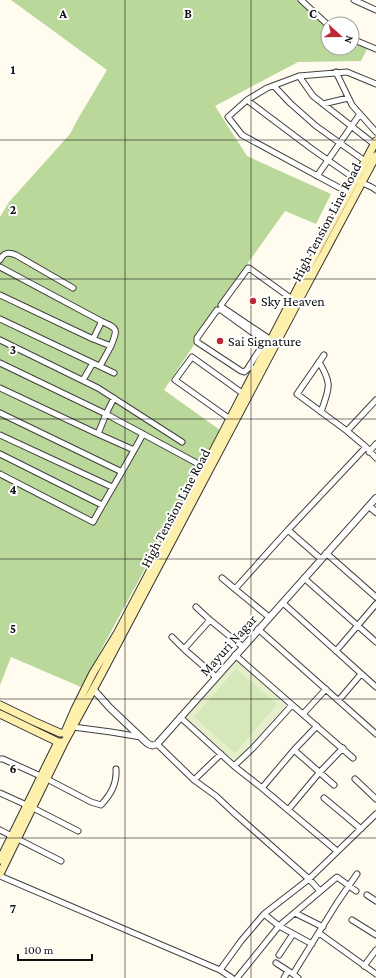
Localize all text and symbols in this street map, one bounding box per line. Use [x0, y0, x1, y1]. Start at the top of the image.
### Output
text: A [58, 6, 67, 21]
text: B [184, 6, 192, 21]
text: C [309, 6, 317, 21]
north arrow [320, 16, 360, 56]
text: N [342, 34, 356, 46]
text: 1 [11, 62, 16, 77]
street label: High Tension Line Road [288, 159, 364, 284]
text: 2 [10, 202, 17, 217]
place label: Sky Heaven [261, 293, 325, 309]
marker: Sky Heaven [248, 296, 258, 306]
place label: Sai Signature [228, 333, 301, 349]
marker: Sai Signature [215, 336, 225, 346]
text: 3 [10, 342, 16, 357]
street label: High Tension Line Road [137, 445, 213, 570]
text: 4 [9, 482, 17, 497]
street label: Mayuri Nagar [196, 611, 260, 679]
text: 5 [10, 621, 16, 636]
text: 6 [9, 761, 17, 776]
text: 7 [10, 901, 16, 916]
scale bar [18, 936, 92, 962]
text: 100 m [24, 943, 54, 957]

